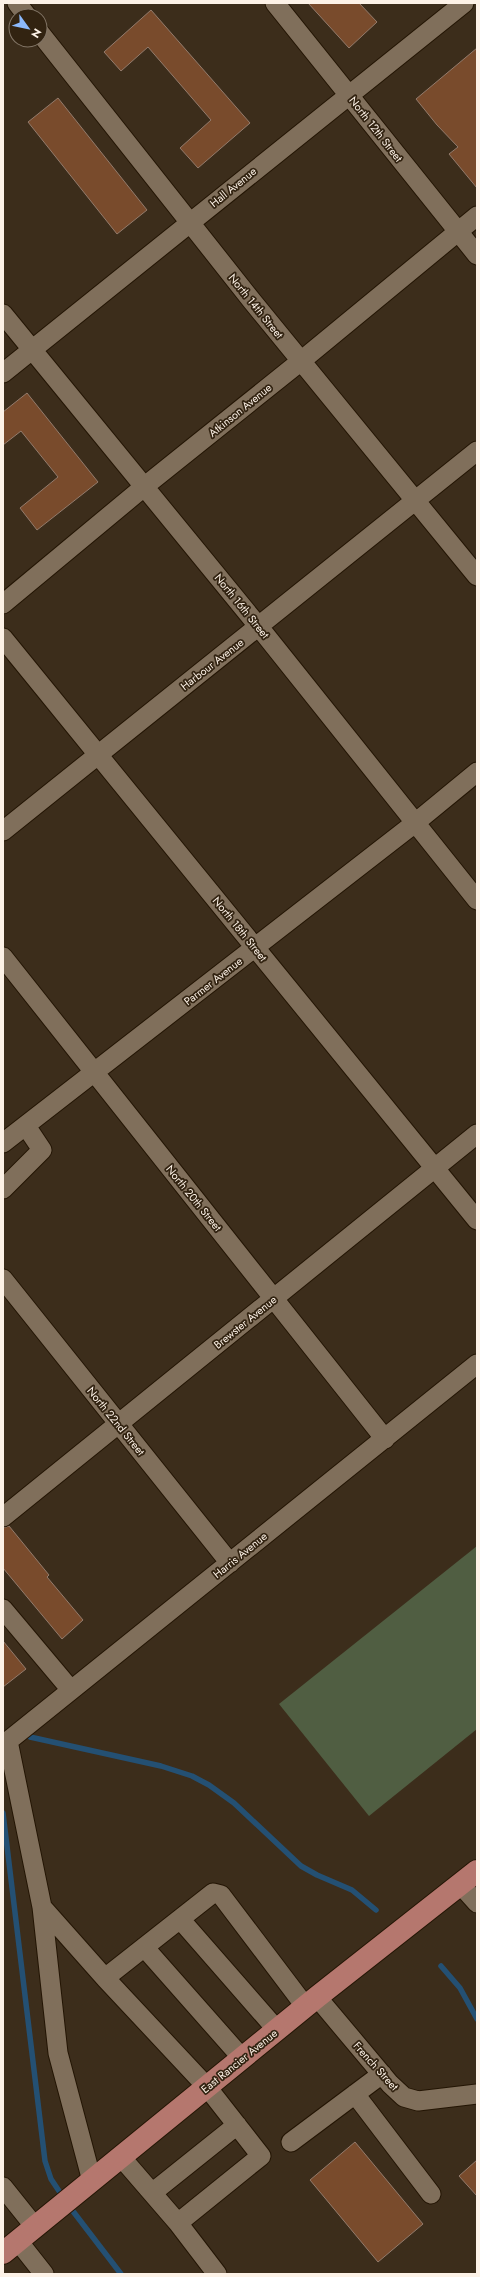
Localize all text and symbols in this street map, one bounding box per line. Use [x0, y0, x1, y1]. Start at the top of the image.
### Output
north arrow [8, 8, 48, 48]
text: N [27, 25, 45, 41]
street label: North 12th Street [345, 93, 407, 165]
street label: Hall Avenue [206, 163, 260, 211]
street label: North 14th Street [225, 270, 287, 342]
street label: Atkinson Avenue [205, 379, 275, 440]
street label: North 16th Street [211, 570, 273, 642]
street label: Harbour Avenue [177, 634, 247, 694]
street label: North 18th Street [209, 893, 271, 965]
street label: Parmer Avenue [180, 953, 246, 1009]
street label: North 20th Street [162, 1162, 226, 1235]
street label: Brewster Avenue [210, 1291, 280, 1352]
street label: North 22nd Street [83, 1383, 149, 1459]
street label: Harris Avenue [209, 1528, 271, 1582]
street label: East Rancier Avenue [197, 2025, 281, 2097]
street label: French Street [350, 2038, 403, 2094]

